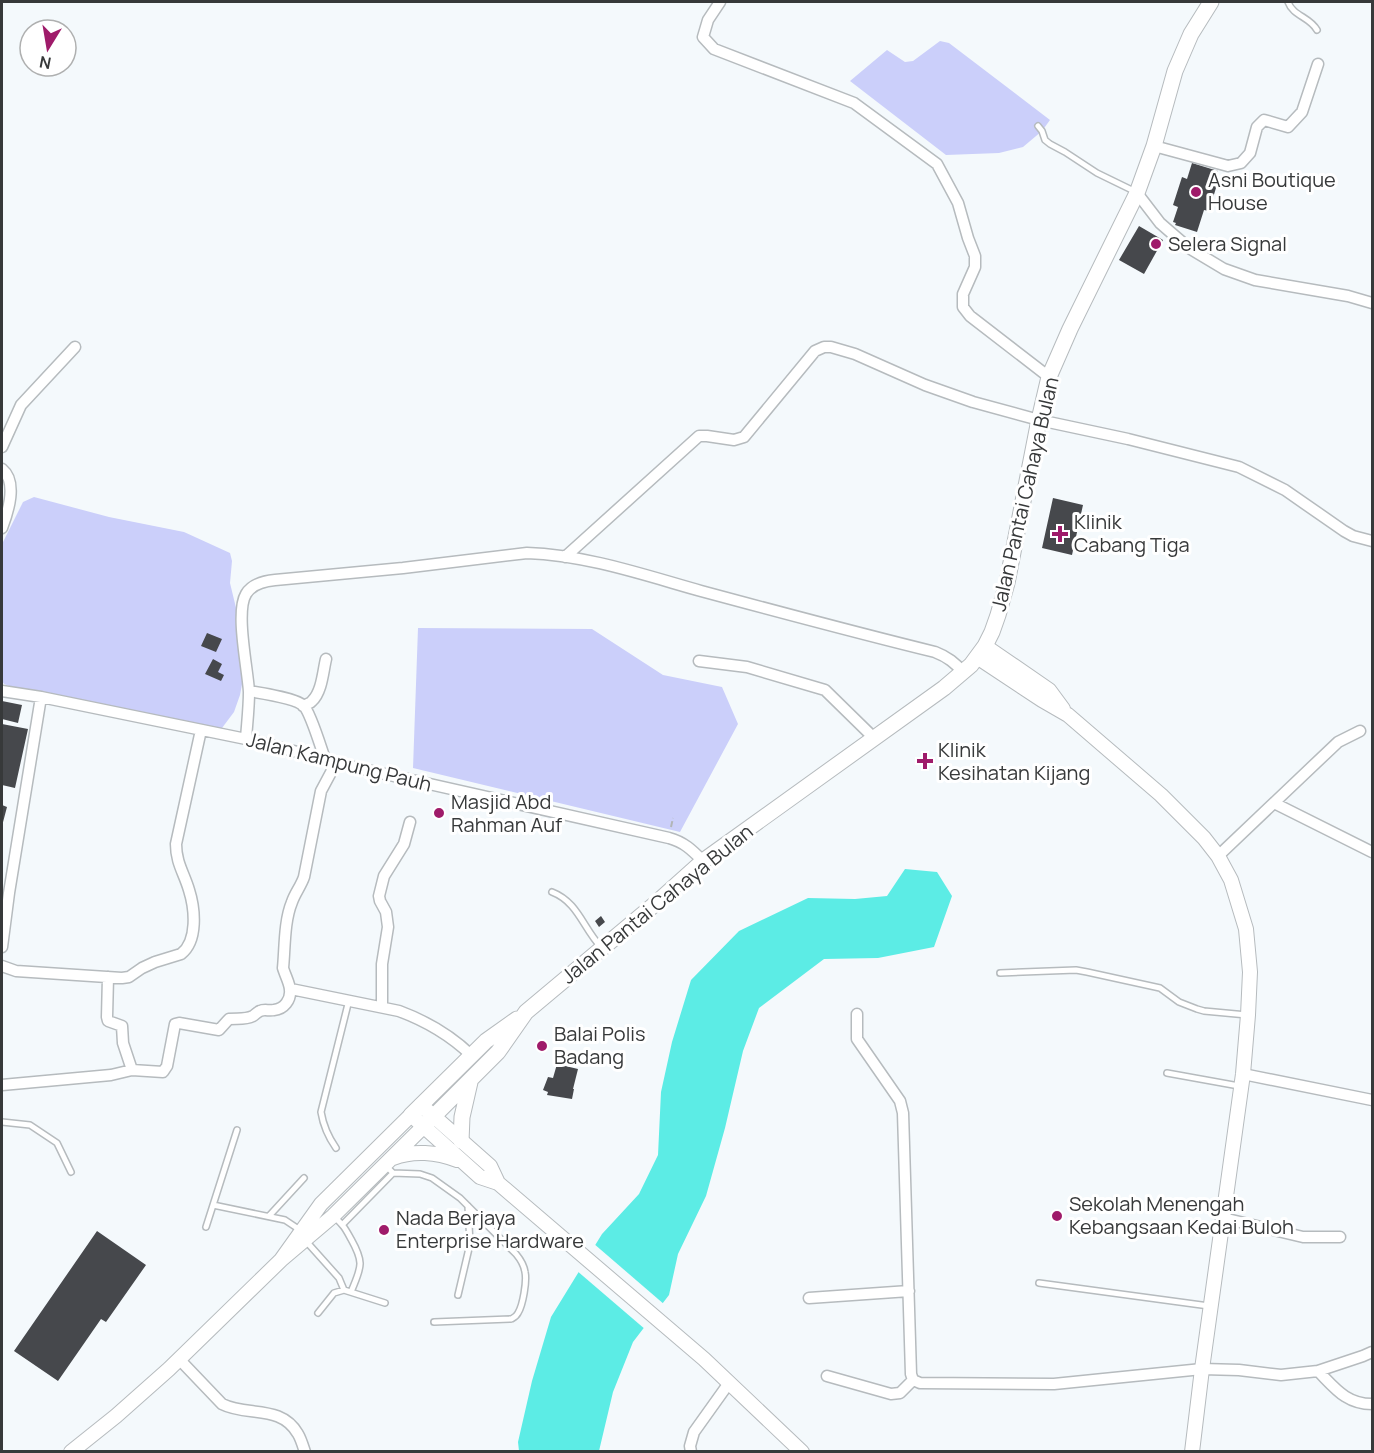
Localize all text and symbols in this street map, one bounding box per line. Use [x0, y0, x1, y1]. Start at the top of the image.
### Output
north arrow [18, 18, 78, 78]
text: N [37, 51, 53, 75]
place label: Asni Boutique House [1208, 166, 1336, 216]
marker: Asni Boutique House [1189, 185, 1203, 199]
place label: Selera Signal [1168, 230, 1287, 257]
marker: Selera Signal [1149, 237, 1163, 251]
street label: Jalan Pantai Cahaya Bulan [984, 374, 1065, 614]
place label: Klinik Cabang Tiga [1074, 508, 1190, 558]
marker: Klinik Cabang Tiga [1051, 525, 1069, 543]
street label: Jalan Kampung Pauh [244, 725, 435, 798]
place label: Klinik Kesihatan Kijang [938, 736, 1090, 786]
marker: Klinik Kesihatan Kijang [916, 752, 934, 770]
place label: Masjid Abd Rahman Auf [451, 788, 562, 838]
marker: Masjid Abd Rahman Auf [432, 806, 446, 820]
street label: Jalan Pantai Cahaya Bulan [555, 818, 758, 989]
place label: Balai Polis Badang [554, 1020, 646, 1070]
marker: Balai Polis Badang [535, 1039, 549, 1053]
place label: Sekolah Menengah Kebangsaan Kedai Buloh [1069, 1190, 1294, 1240]
place label: Nada Berjaya Enterprise Hardware [396, 1204, 584, 1254]
marker: Sekolah Menengah Kebangsaan Kedai Buloh [1050, 1209, 1064, 1223]
marker: Nada Berjaya Enterprise Hardware [377, 1223, 391, 1237]

